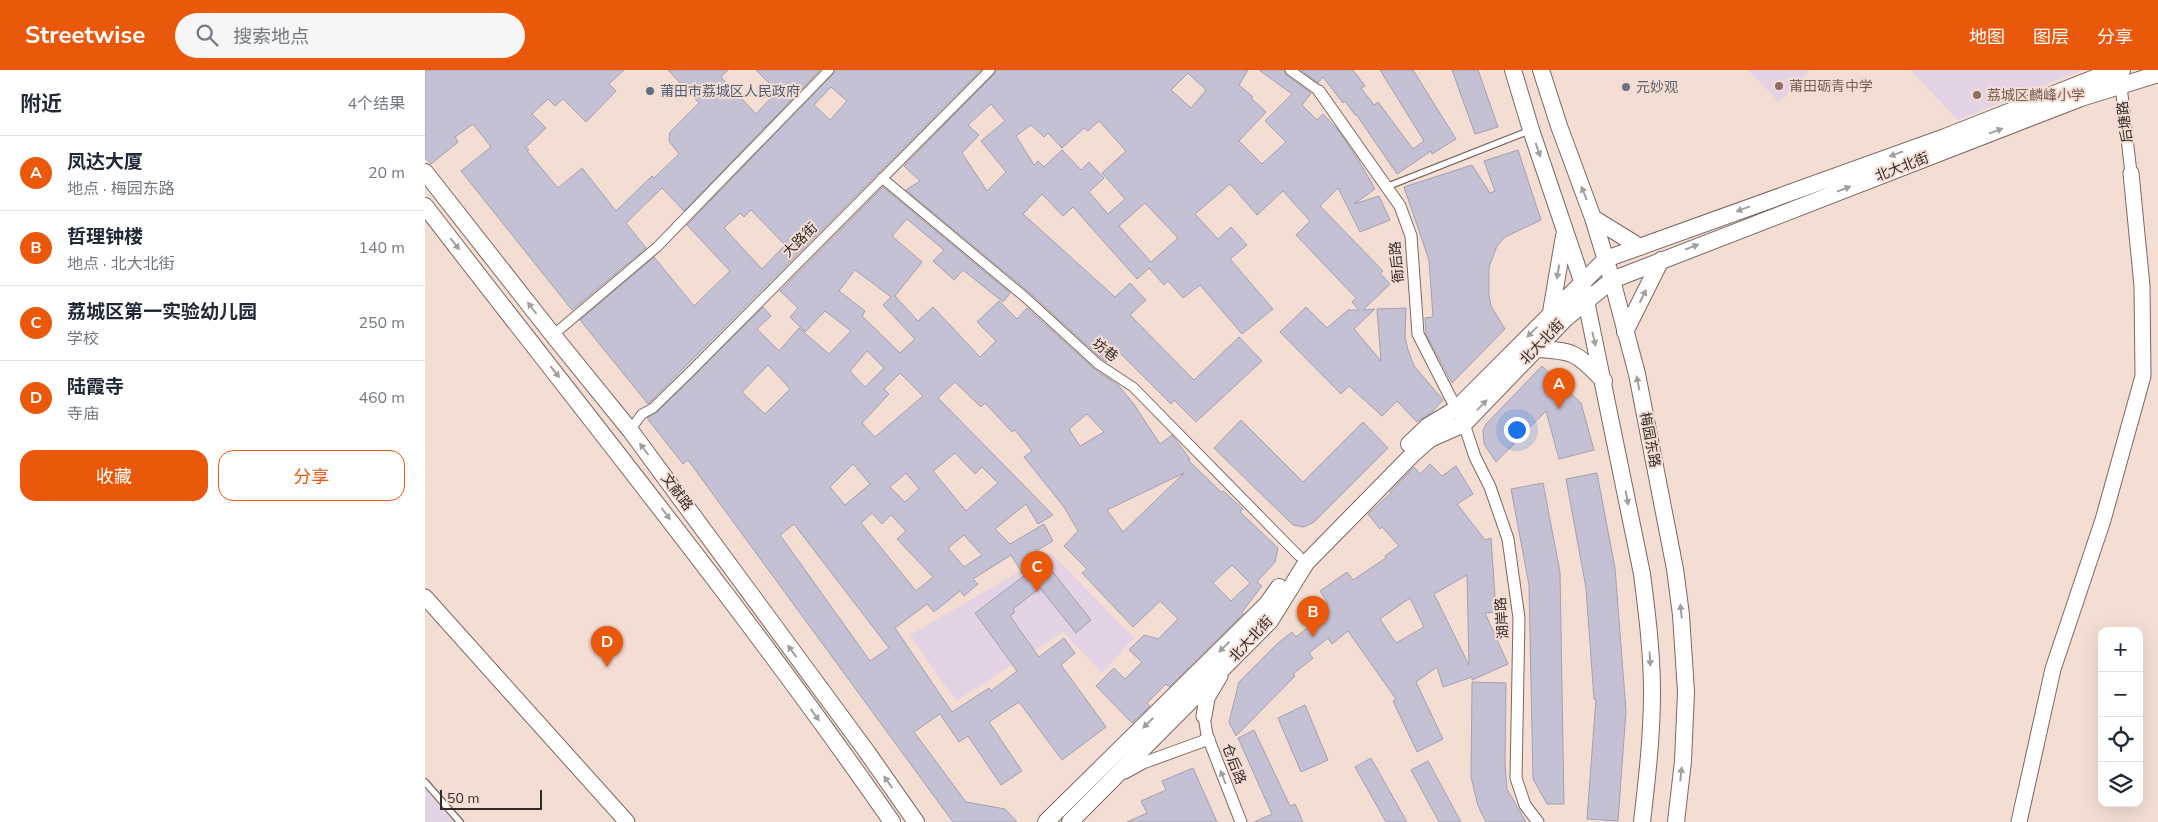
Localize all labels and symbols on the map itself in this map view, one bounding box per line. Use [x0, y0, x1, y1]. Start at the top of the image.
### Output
place label: 莆田砺青中学 [1789, 77, 1873, 96]
place label: 元妙观 [1636, 78, 1678, 97]
marker: 莆田砺青中学 [1773, 80, 1785, 92]
marker: 元妙观 [1620, 81, 1632, 93]
place label: 莆田市荔城区人民政府 [660, 82, 800, 101]
marker: 莆田市荔城区人民政府 [644, 85, 656, 97]
place label: 荔城区麟峰小学 [1987, 86, 2085, 105]
marker: 荔城区麟峰小学 [1971, 89, 1983, 101]
street label: 后塘路 [2113, 100, 2137, 144]
one-way arrow [1989, 127, 2004, 135]
one-way arrow [1534, 143, 1542, 158]
street label: 北大北街 [1872, 148, 1932, 186]
one-way arrow [1888, 150, 1903, 158]
one-way arrow [1580, 185, 1588, 200]
one-way arrow [1837, 185, 1852, 193]
one-way arrow [1735, 205, 1750, 213]
street label: 大路街 [778, 218, 822, 262]
one-way arrow [450, 237, 461, 250]
street label: 衙后路 [1386, 240, 1408, 284]
one-way arrow [1685, 243, 1700, 251]
one-way arrow [1554, 264, 1562, 279]
one-way arrow [1639, 289, 1647, 303]
one-way arrow [527, 302, 538, 315]
street label: 北大北街 [1516, 315, 1568, 369]
one-way arrow [1526, 325, 1538, 337]
one-way arrow [1590, 331, 1598, 346]
street label: 坊巷 [1088, 334, 1122, 366]
one-way arrow [550, 365, 561, 378]
pin: A [1543, 368, 1575, 409]
one-way arrow [1634, 374, 1642, 390]
one-way arrow [1476, 399, 1488, 411]
street label: 梅园东路 [1635, 411, 1665, 469]
your location [1504, 417, 1530, 443]
one-way arrow [639, 443, 650, 456]
street label: 文献路 [657, 470, 697, 514]
one-way arrow [1623, 490, 1631, 506]
one-way arrow [661, 507, 671, 521]
pin: C [1021, 551, 1053, 592]
pin: B [1297, 596, 1329, 637]
street label: 湖岸路 [1491, 596, 1513, 640]
one-way arrow [1677, 603, 1685, 619]
street label: 北大北街 [1225, 612, 1277, 666]
pin: D [591, 626, 623, 667]
one-way arrow [1218, 641, 1230, 653]
one-way arrow [787, 644, 797, 658]
one-way arrow [1647, 651, 1655, 667]
one-way arrow [810, 708, 820, 722]
one-way arrow [1142, 717, 1154, 729]
street label: 仓后路 [1218, 741, 1250, 787]
one-way arrow [1677, 765, 1685, 781]
one-way arrow [1219, 769, 1227, 784]
one-way arrow [883, 775, 893, 789]
scale bar [440, 787, 543, 810]

